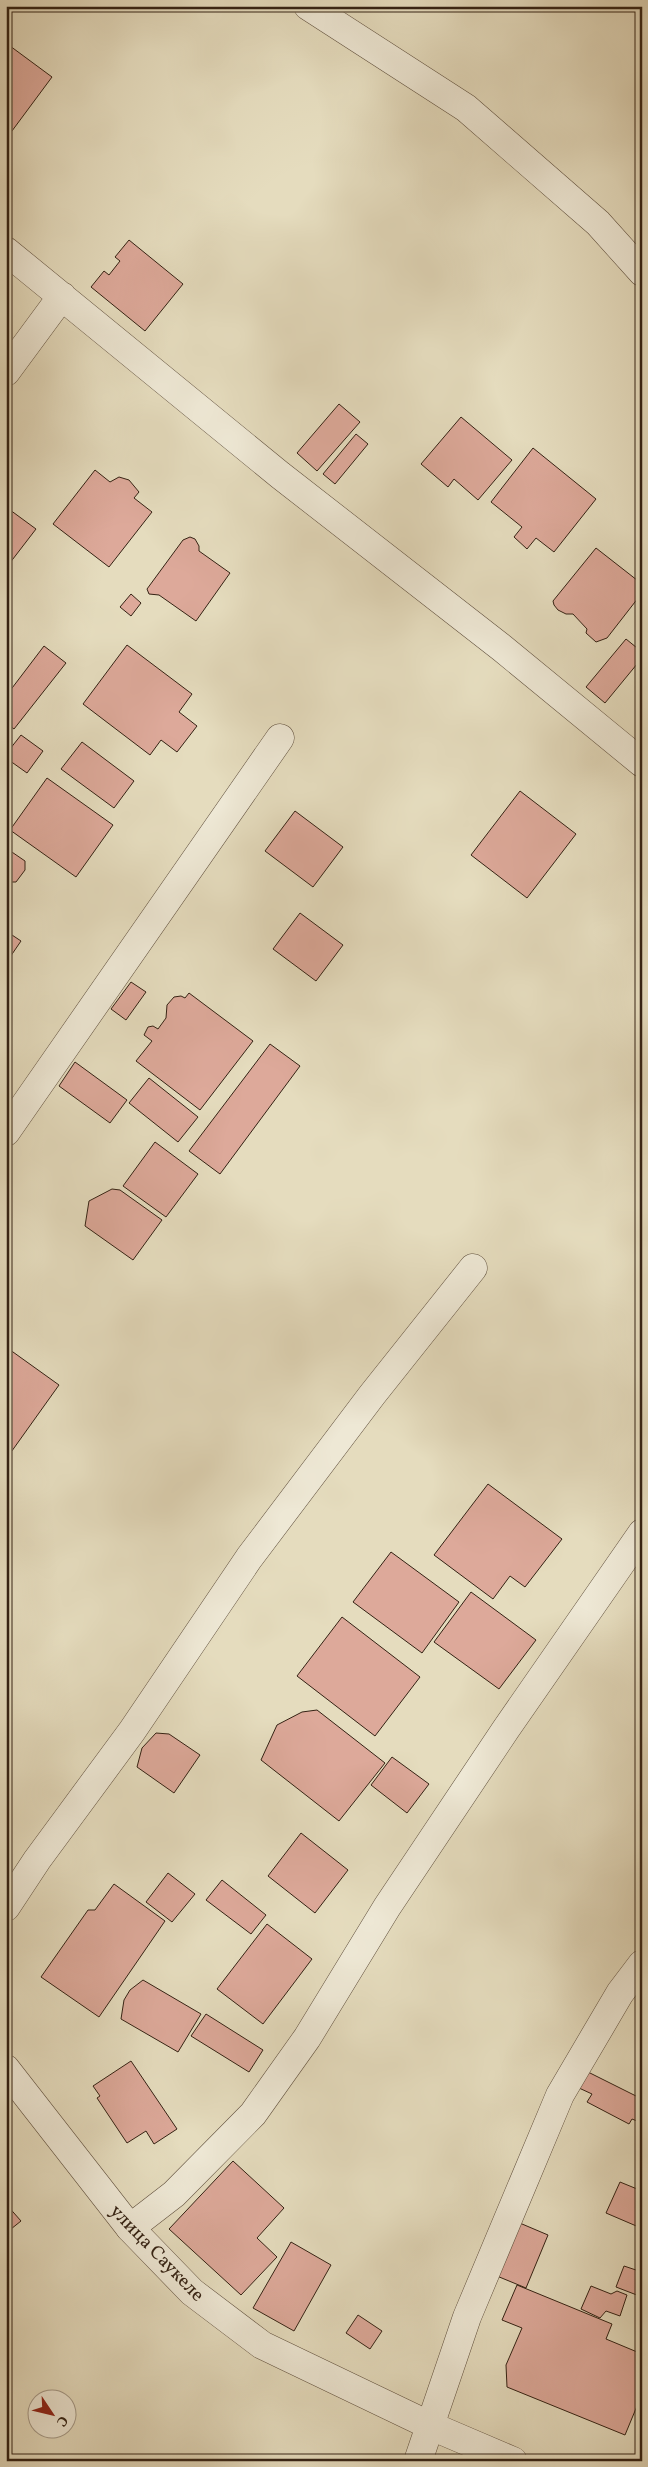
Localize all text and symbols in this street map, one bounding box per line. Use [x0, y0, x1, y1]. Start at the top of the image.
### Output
street label: улица Саукеле [103, 2199, 210, 2308]
north arrow [28, 2390, 78, 2440]
text: С [51, 2411, 72, 2430]

